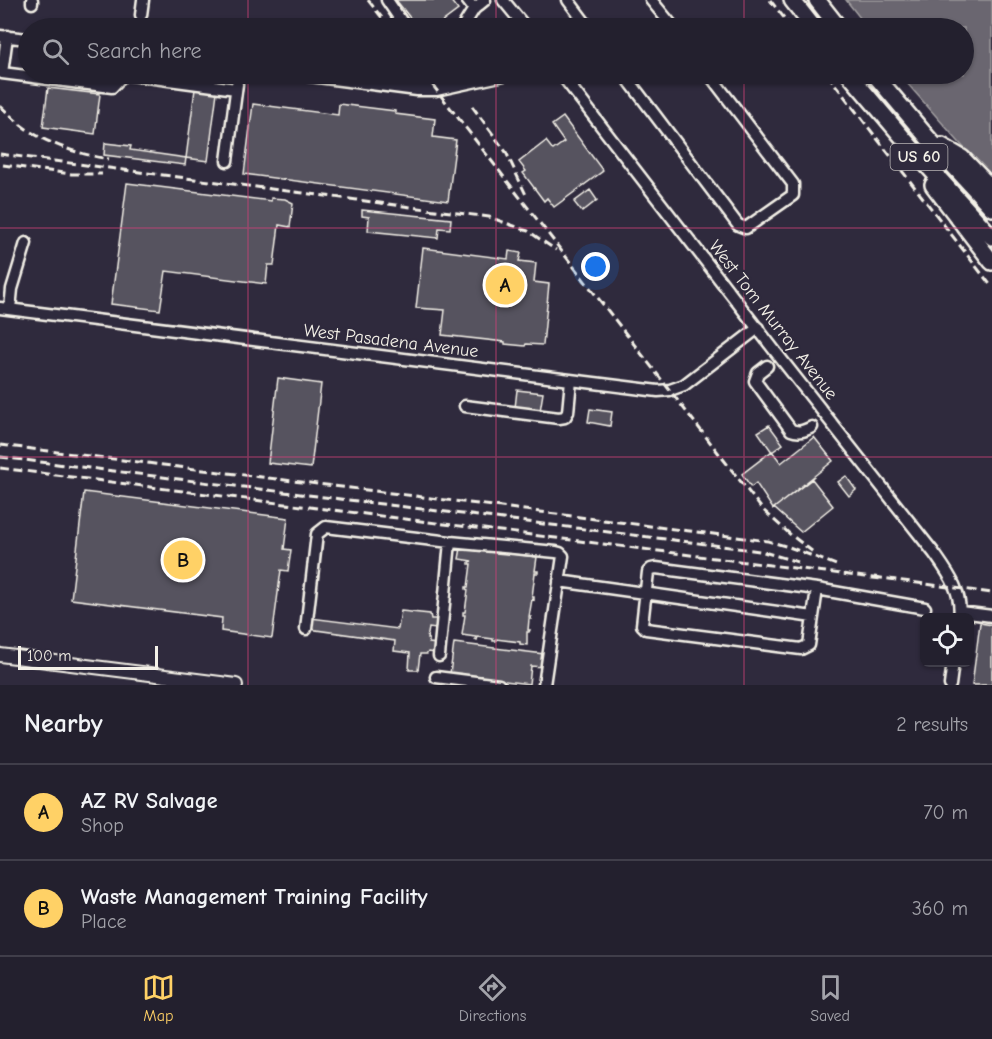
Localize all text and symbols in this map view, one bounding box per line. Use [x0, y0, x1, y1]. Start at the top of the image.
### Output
search box [18, 18, 974, 84]
icon: search [39, 35, 72, 68]
text: Search here [87, 38, 202, 64]
road number: US 60 [890, 144, 948, 170]
street label: West Tom Murray Avenue [704, 236, 842, 404]
your location [581, 252, 610, 281]
pin: A [486, 262, 524, 308]
street label: West Pasadena Avenue [302, 320, 480, 362]
pin: B [164, 538, 202, 582]
map controls [920, 613, 974, 667]
button: locate [920, 613, 974, 667]
scale bar [18, 643, 158, 670]
text: 100 m [27, 647, 71, 665]
text: Nearby [24, 709, 103, 739]
text: 2 results [896, 713, 968, 736]
text: AZ RV Salvage [81, 788, 218, 814]
text: A [38, 801, 49, 824]
text: 70 m [923, 801, 968, 824]
text: Shop [81, 814, 124, 837]
text: Waste Management Training Facility [81, 884, 427, 910]
text: B [37, 897, 50, 920]
text: 360 m [912, 897, 968, 920]
text: Place [81, 910, 127, 933]
tab: Map [142, 971, 175, 1025]
tab: Directions [459, 971, 526, 1025]
tab: Saved [810, 971, 850, 1025]

